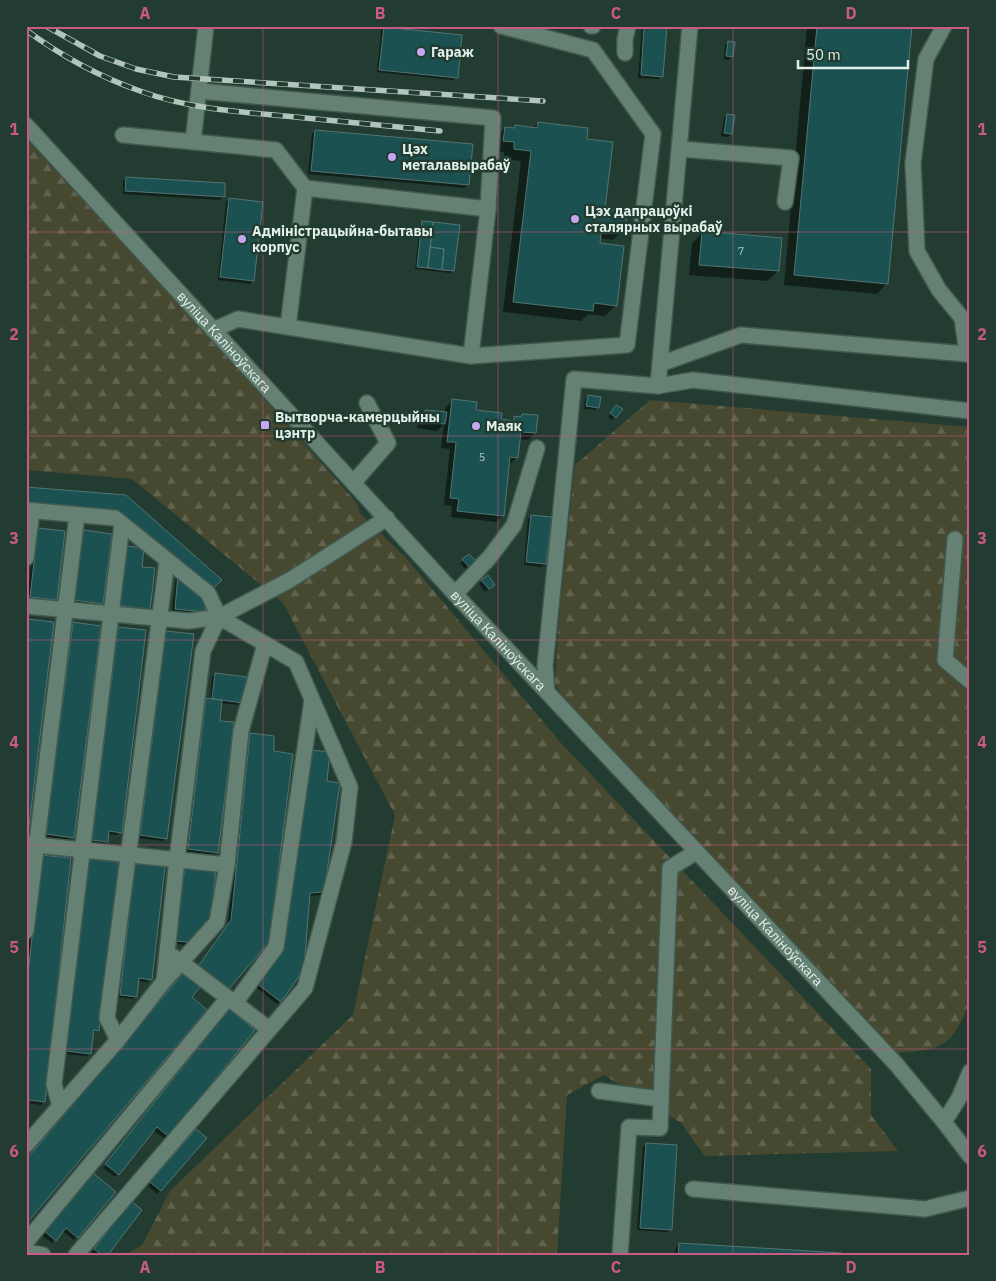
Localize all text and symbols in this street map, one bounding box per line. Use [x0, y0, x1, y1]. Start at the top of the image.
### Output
text: A [140, 3, 151, 23]
text: B [375, 3, 386, 23]
text: C [611, 3, 621, 23]
text: D [845, 3, 857, 23]
scale bar [798, 38, 908, 70]
place label: Гараж [431, 43, 474, 61]
text: 50 m [806, 45, 841, 64]
marker: Гараж [415, 46, 427, 58]
text: 1 [9, 119, 19, 139]
text: 1 [977, 119, 987, 139]
place label: Цэх металавырабаў [402, 140, 511, 174]
marker: Цэх металавырабаў [386, 151, 398, 163]
place label: Цэх дапрацоўкі сталярных вырабаў [585, 202, 723, 236]
marker: Цэх дапрацоўкі сталярных вырабаў [569, 213, 581, 225]
place label: Адміністрацыйна-бытавы корпус [252, 222, 433, 256]
marker: Адміністрацыйна-бытавы корпус [236, 233, 248, 245]
house number: 7 [738, 244, 744, 258]
street label: вуліца Каліноўскага [173, 287, 276, 397]
text: 2 [9, 324, 19, 344]
text: 2 [977, 324, 987, 344]
place label: Вытворча-камерцыйны цэнтр [275, 408, 440, 442]
place label: Маяк [486, 417, 522, 435]
marker: Вытворча-камерцыйны цэнтр [259, 419, 271, 431]
marker: Маяк [470, 420, 482, 432]
house number: 5 [479, 450, 485, 464]
text: 3 [9, 528, 19, 548]
text: 3 [977, 528, 987, 548]
street label: вуліца Каліноўскага [447, 586, 550, 695]
text: 4 [9, 732, 19, 752]
text: 4 [977, 732, 987, 752]
street label: вуліца Каліноўскага [724, 881, 827, 990]
text: 5 [9, 937, 19, 957]
text: 5 [977, 937, 987, 957]
text: 6 [9, 1141, 19, 1161]
text: 6 [977, 1141, 987, 1161]
text: A [140, 1257, 151, 1277]
text: B [375, 1257, 386, 1277]
text: C [611, 1257, 621, 1277]
text: D [845, 1257, 857, 1277]

